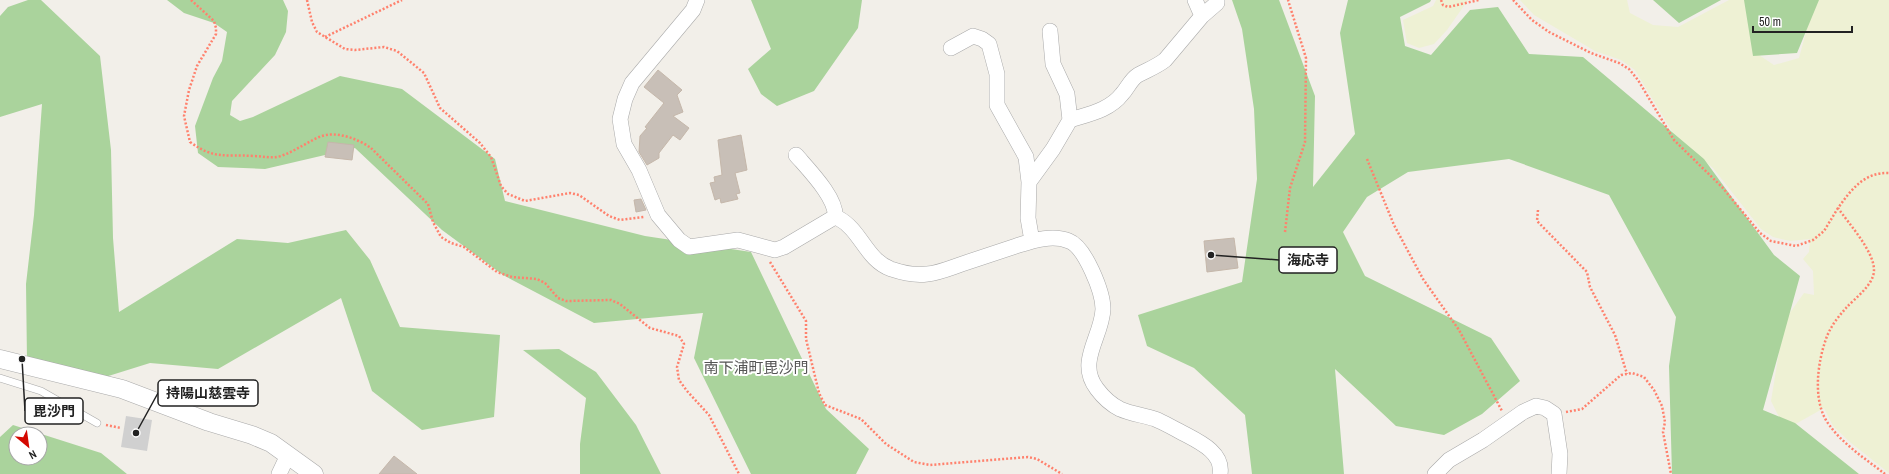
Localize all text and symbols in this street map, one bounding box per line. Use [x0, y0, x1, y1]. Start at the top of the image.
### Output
scale bar [1753, 8, 1852, 34]
text: 50 m [1759, 14, 1781, 30]
callout: 海応寺 [1279, 247, 1337, 273]
text: 海応寺 [1287, 251, 1329, 269]
district label: 南下浦町毘沙門 [703, 357, 809, 378]
callout: 持陽山慈雲寺 [158, 380, 258, 406]
text: 持陽山慈雲寺 [166, 384, 250, 402]
callout: 毘沙門 [25, 398, 83, 424]
text: 毘沙門 [33, 402, 75, 420]
north arrow [8, 426, 48, 466]
text: N [27, 447, 39, 462]

